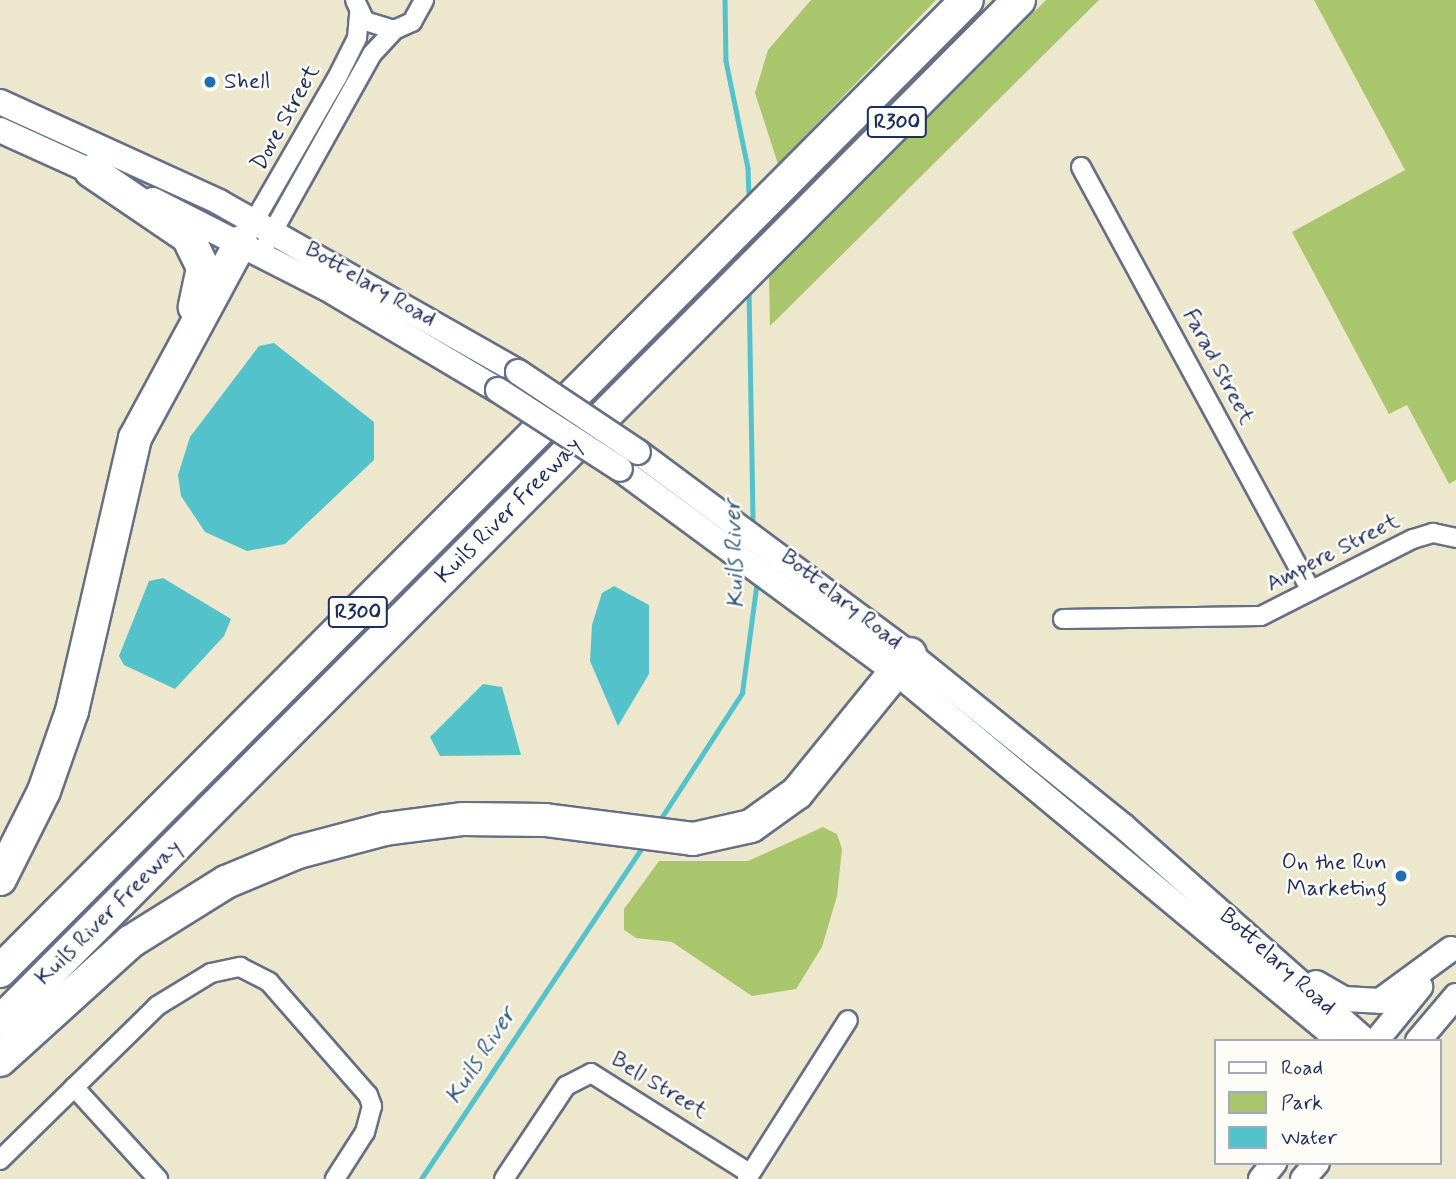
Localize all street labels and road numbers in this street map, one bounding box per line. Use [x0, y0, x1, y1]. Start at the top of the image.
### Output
street label: Dove Street [246, 60, 326, 176]
road number: R300 [866, 104, 928, 140]
street label: Bottelary Road [299, 236, 441, 334]
street label: Farad Street [1176, 304, 1260, 430]
street label: Kuils River Freeway [430, 432, 588, 590]
street label: Ampere Street [1262, 508, 1404, 598]
street label: Bottelary Road [775, 544, 907, 656]
road number: R300 [326, 594, 390, 630]
street label: Kuils River Freeway [30, 834, 188, 992]
street label: Bottelary Road [1213, 903, 1341, 1021]
street label: Bell Street [606, 1046, 712, 1126]

